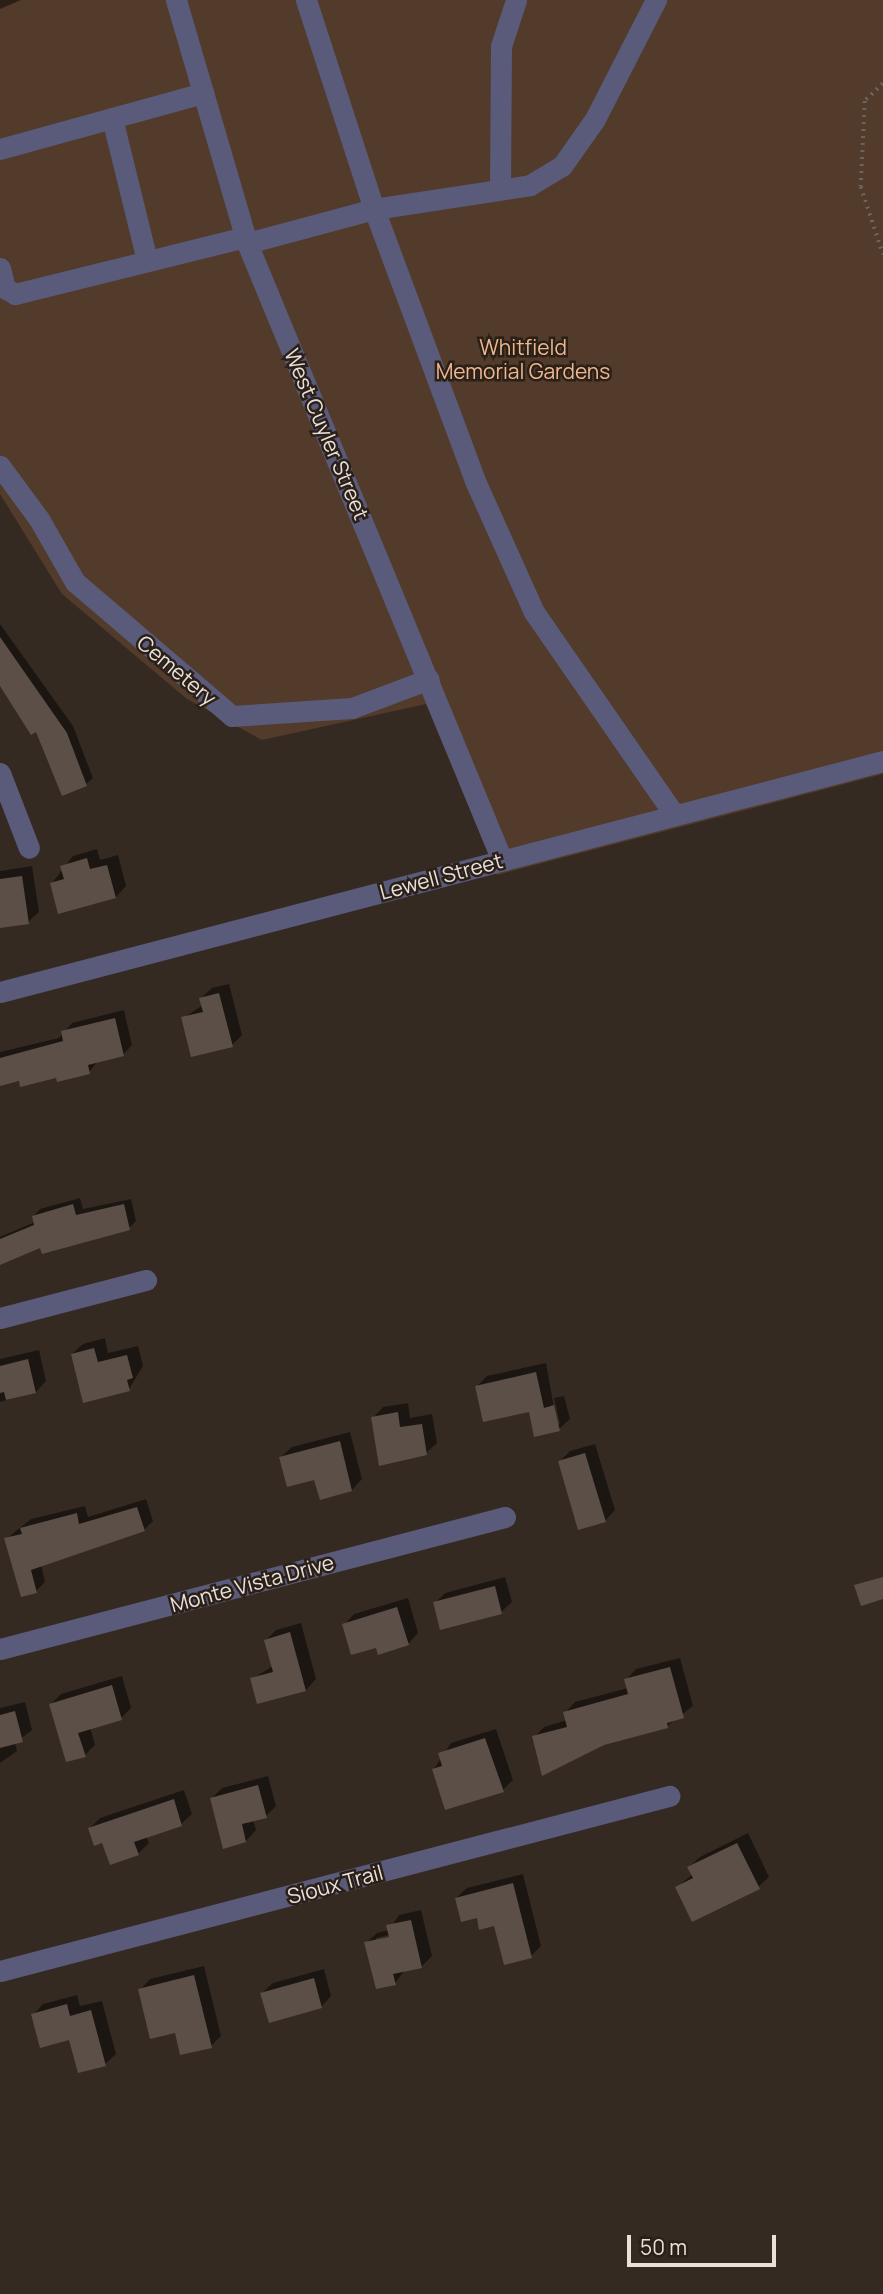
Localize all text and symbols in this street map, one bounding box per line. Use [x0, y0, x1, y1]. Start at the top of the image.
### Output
park label: Whitfield Memorial Gardens [436, 334, 610, 384]
street label: West Cuyler Street [280, 345, 374, 523]
street label: Cemetery [132, 630, 222, 710]
street label: Lewell Street [377, 847, 505, 905]
street label: Monte Vista Drive [167, 1549, 337, 1617]
street label: Sioux Trail [284, 1859, 386, 1909]
scale bar [631, 2220, 780, 2264]
text: 50 m [640, 2233, 687, 2261]

